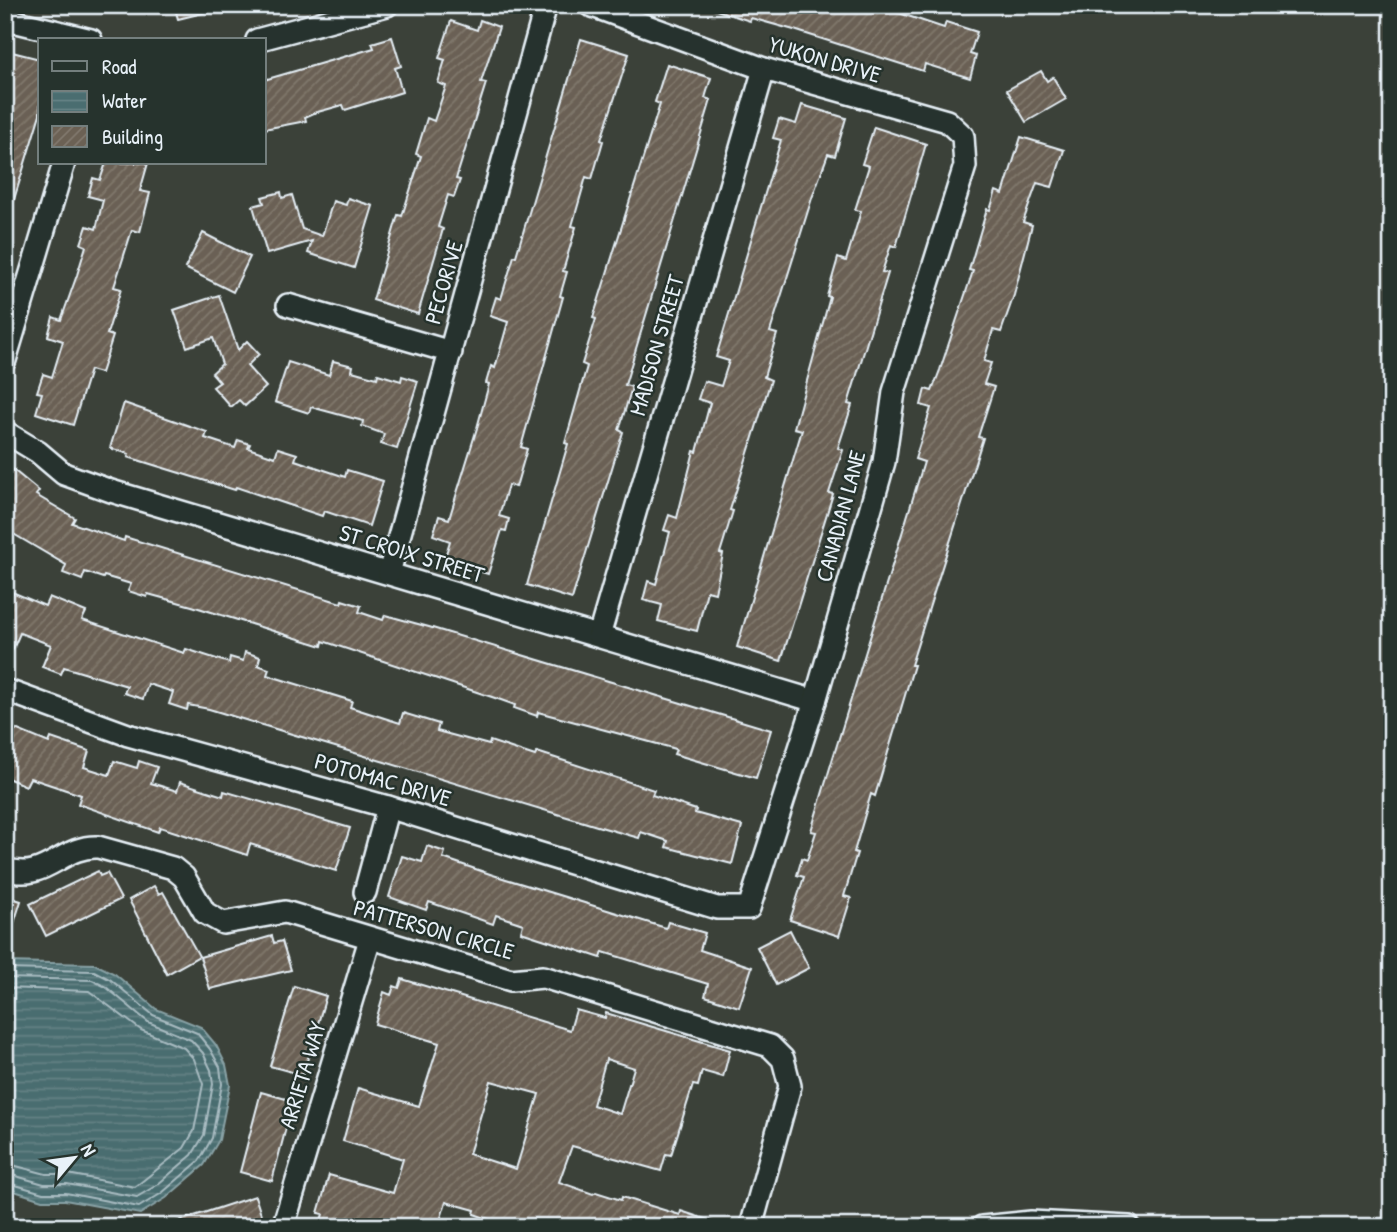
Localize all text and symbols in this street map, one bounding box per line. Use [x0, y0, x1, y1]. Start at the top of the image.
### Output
street label: YUKON DRIVE [765, 28, 885, 90]
legend [38, 38, 266, 164]
text: Road [102, 52, 136, 81]
text: Water [102, 86, 147, 115]
text: Building [102, 122, 163, 151]
street label: PECORIVE [416, 237, 470, 327]
street label: MADISON STREET [621, 271, 691, 419]
street label: CANADIAN LANE [808, 447, 872, 585]
street label: ST CROIX STREET [336, 516, 488, 590]
street label: POTOMAC DRIVE [311, 745, 455, 813]
street label: PATTERSON CIRCLE [350, 891, 518, 967]
street label: ARRIETA WAY [271, 1018, 333, 1132]
north arrow [38, 1124, 108, 1194]
text: N [75, 1139, 103, 1160]

